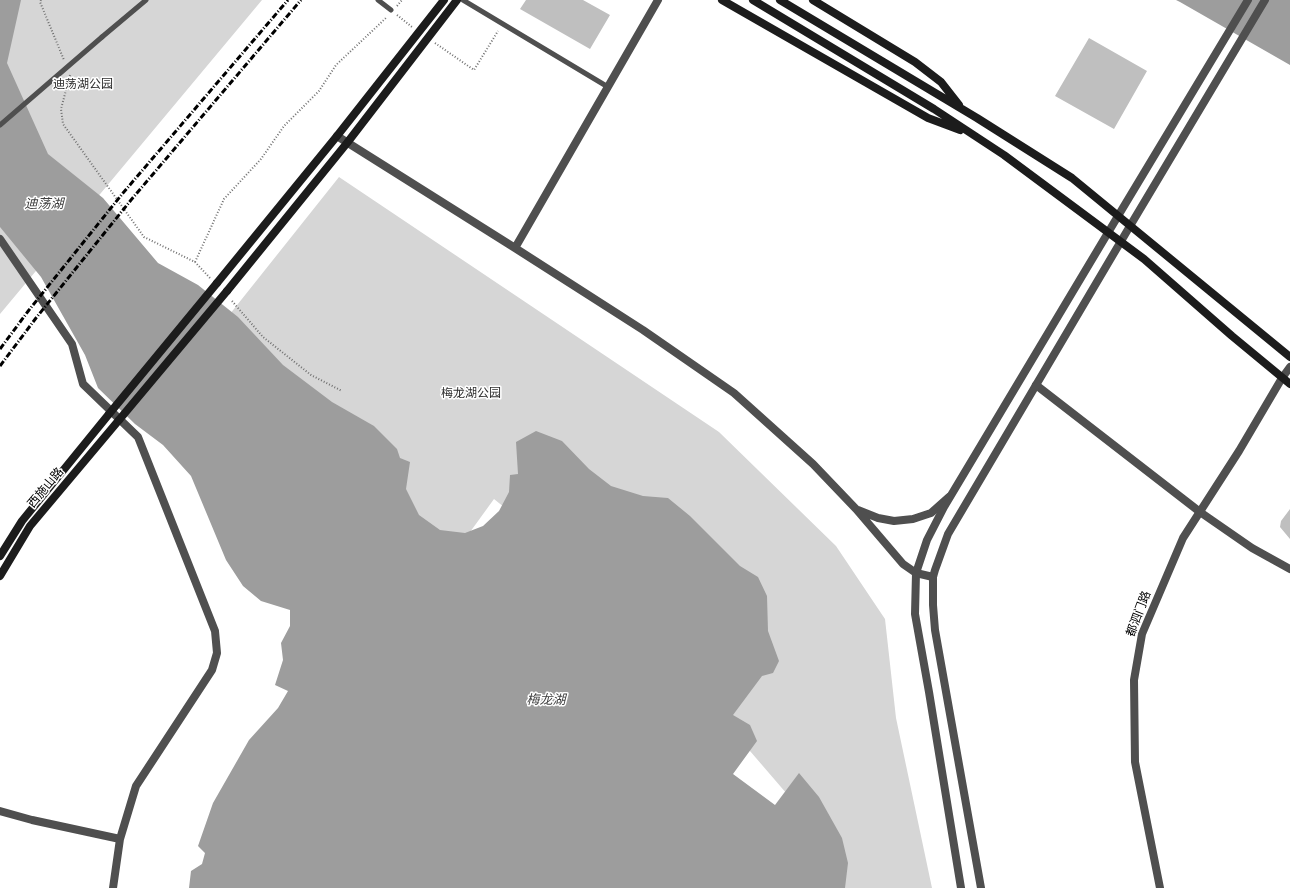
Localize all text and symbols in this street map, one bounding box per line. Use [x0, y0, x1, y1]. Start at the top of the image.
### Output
park label: 迪荡湖公园 [53, 78, 113, 92]
water label: 迪荡湖 [25, 197, 63, 213]
park label: 梅龙湖公园 [441, 387, 501, 401]
street label: 西施山路 [25, 465, 67, 511]
street label: 都泗门路 [1124, 589, 1154, 639]
water label: 梅龙湖 [527, 693, 565, 709]

